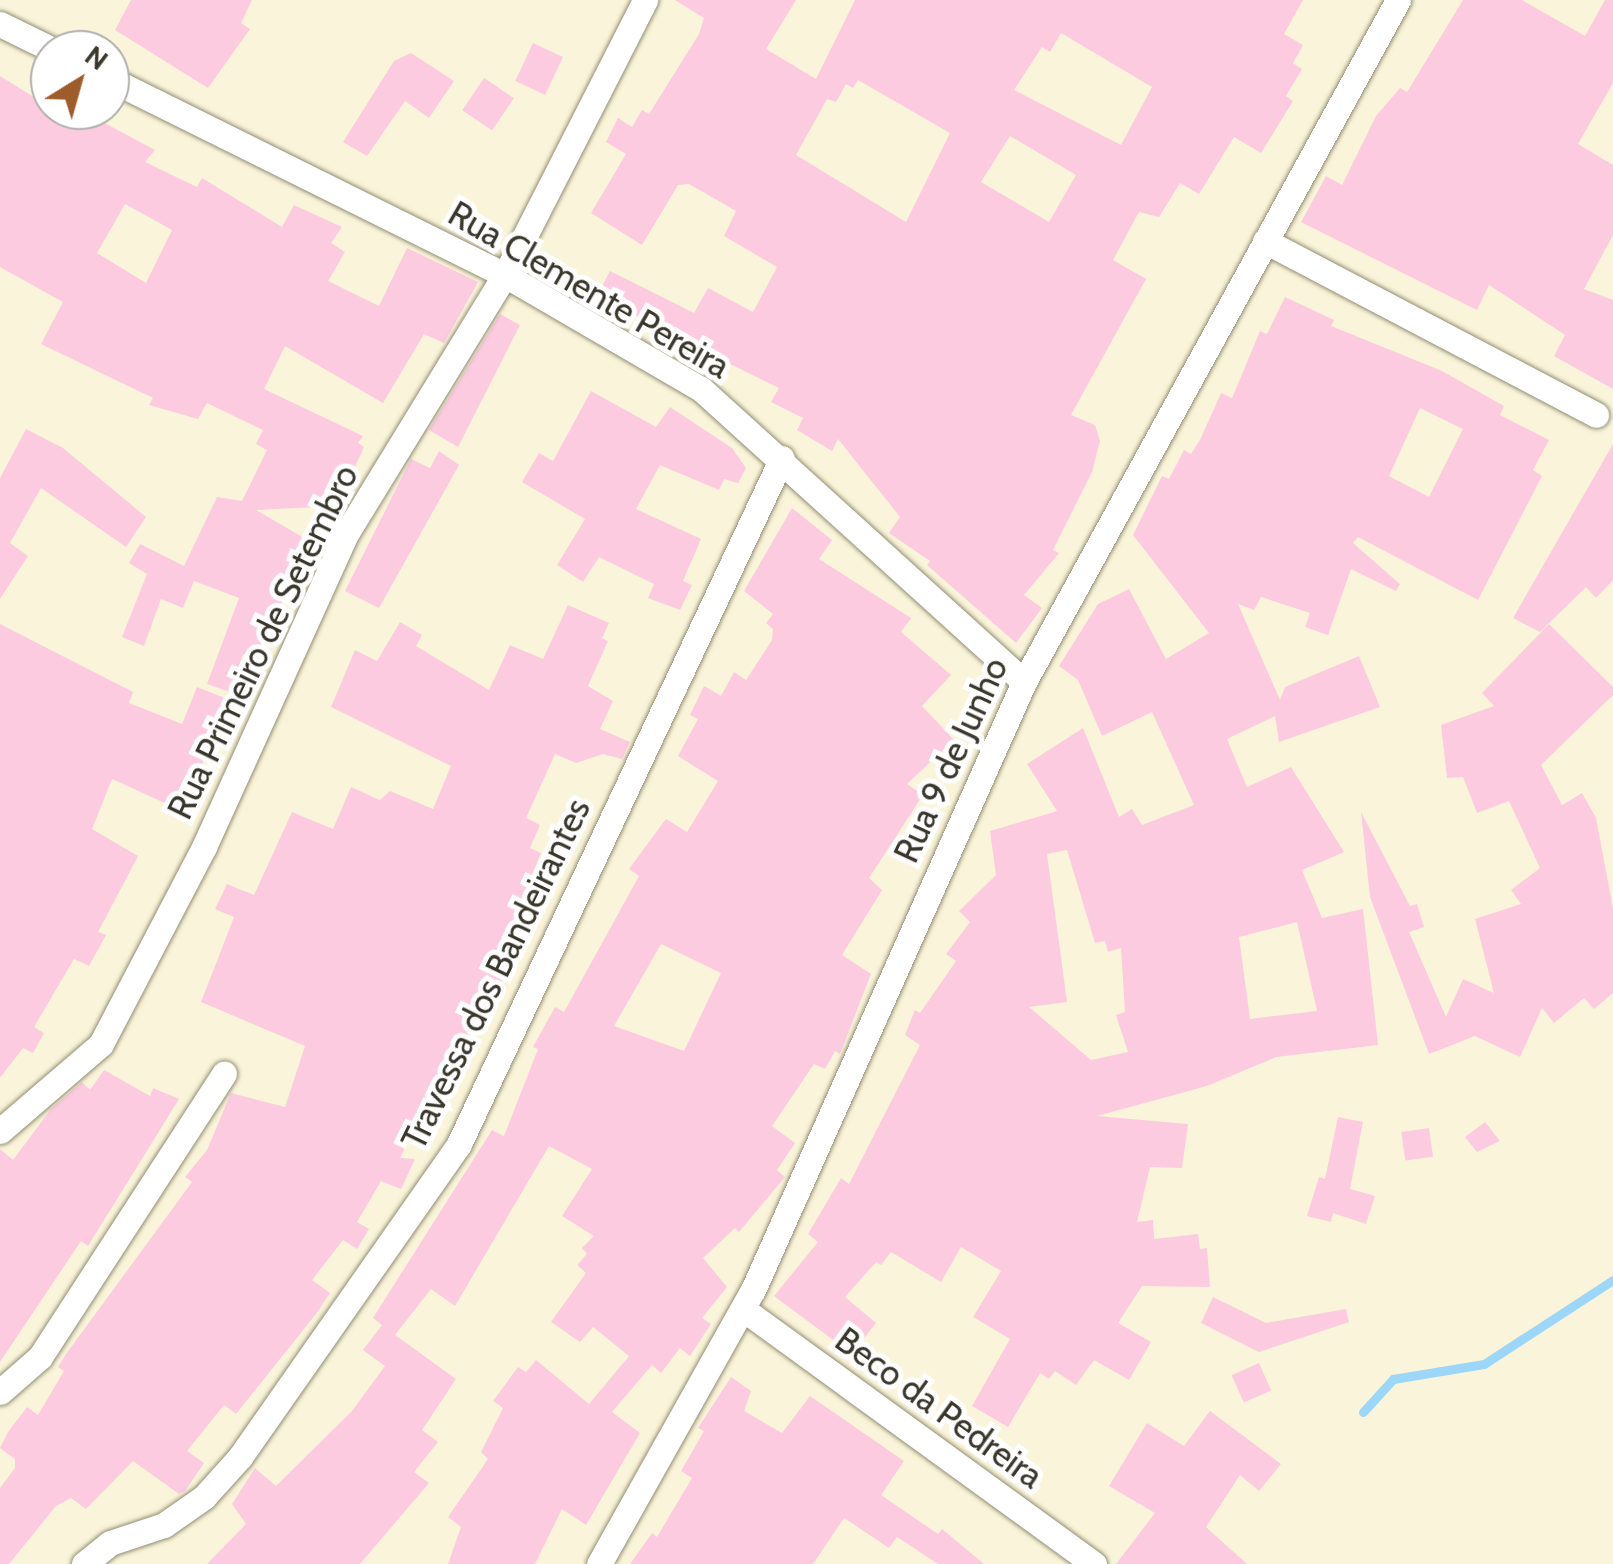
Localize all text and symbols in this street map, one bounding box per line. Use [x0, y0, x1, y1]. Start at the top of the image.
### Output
north arrow [30, 30, 130, 130]
text: N [79, 38, 115, 77]
street label: Rua Clemente Pereira [441, 192, 737, 388]
street label: Rua Primeiro de Setembro [159, 458, 367, 826]
street label: Rua 9 de Junho [885, 651, 1017, 869]
street label: Travessa dos Bandeirantes [393, 792, 599, 1156]
street label: Beco da Pedreira [827, 1319, 1051, 1497]

